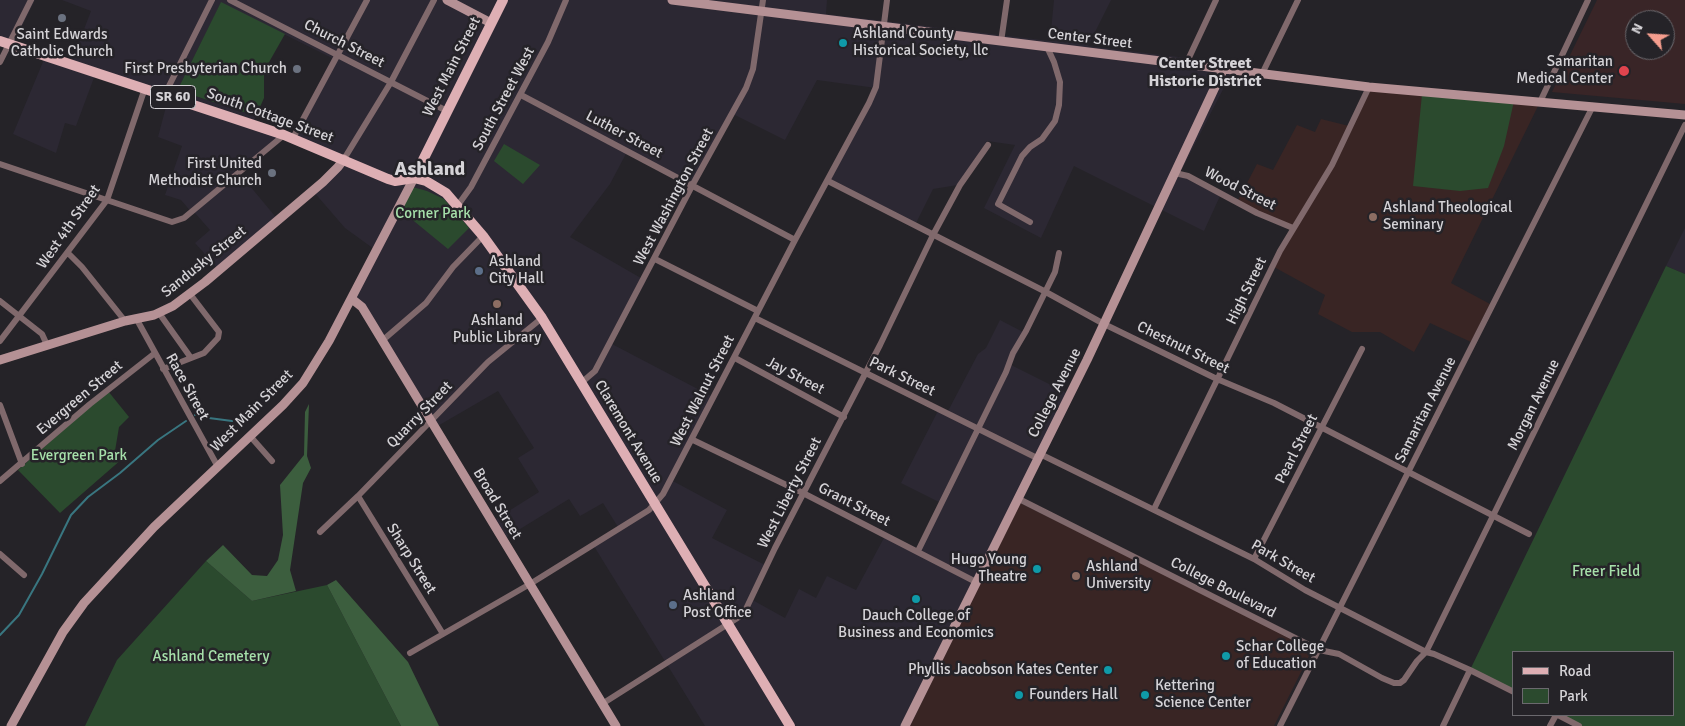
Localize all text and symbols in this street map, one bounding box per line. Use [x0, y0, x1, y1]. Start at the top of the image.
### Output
north arrow [1625, 10, 1675, 60]
marker: Saint Edwards Catholic Church [56, 12, 68, 24]
street label: West Main Street [419, 14, 485, 120]
street label: Church Street [301, 16, 387, 72]
text: N [1627, 21, 1647, 37]
place label: Ashland County Historical Society, llc [853, 25, 988, 60]
street label: Center Street [1047, 25, 1133, 53]
place label: Saint Edwards Catholic Church [11, 26, 113, 61]
marker: Ashland County Historical Society, llc [837, 37, 849, 49]
street label: South Street West [469, 44, 539, 154]
place label: Samaritan Medical Center [1516, 53, 1613, 88]
district label: Center Street Historic District [1148, 54, 1262, 92]
place label: First Presbyterian Church [124, 60, 287, 78]
marker: First Presbyterian Church [291, 63, 303, 75]
marker: Samaritan Medical Center [1617, 64, 1631, 78]
road number: SR 60 [150, 85, 196, 108]
street label: South Cottage Street [204, 85, 336, 147]
street label: Luther Street [582, 107, 666, 163]
street label: West Washington Street [630, 125, 718, 269]
place label: First United Methodist Church [148, 155, 262, 190]
district label: Ashland [395, 158, 465, 182]
street label: Wood Street [1201, 163, 1279, 215]
marker: First United Methodist Church [266, 167, 278, 179]
street label: West 4th Street [33, 181, 105, 273]
place label: Ashland Theological Seminary [1383, 199, 1512, 234]
park label: Corner Park [395, 205, 471, 223]
marker: Ashland Theological Seminary [1367, 211, 1379, 223]
street label: Sandusky Street [158, 222, 250, 302]
place label: Ashland City Hall [489, 253, 544, 288]
street label: High Street [1223, 254, 1271, 328]
marker: Ashland City Hall [473, 265, 485, 277]
marker: Ashland Public Library [491, 298, 503, 310]
place label: Ashland Public Library [453, 312, 541, 347]
street label: Chestnut Street [1134, 318, 1232, 378]
street label: West Walnut Street [667, 332, 739, 450]
street label: College Avenue [1025, 345, 1085, 441]
street label: Race Street [161, 351, 213, 423]
street label: Jay Street [763, 353, 827, 399]
street label: Park Street [866, 353, 938, 401]
street label: Samaritan Avenue [1392, 354, 1460, 466]
street label: Morgan Avenue [1504, 356, 1564, 454]
street label: Evergreen Street [33, 357, 127, 439]
street label: West Main Street [207, 366, 297, 456]
street label: Claremont Avenue [590, 377, 666, 487]
street label: Quarry Street [384, 378, 456, 452]
street label: Pearl Street [1272, 411, 1322, 487]
street label: West Liberty Street [754, 434, 826, 552]
park label: Evergreen Park [31, 447, 127, 465]
street label: Broad Street [469, 465, 525, 543]
street label: Grant Street [815, 479, 893, 531]
street label: Sharp Street [382, 520, 440, 598]
street label: Park Street [1248, 536, 1318, 588]
place label: Hugo Young Theatre [951, 551, 1027, 586]
street label: College Boulevard [1167, 554, 1279, 622]
place label: Ashland University [1086, 558, 1151, 593]
marker: Hugo Young Theatre [1031, 563, 1043, 575]
park label: Freer Field [1572, 563, 1640, 581]
marker: Ashland University [1070, 570, 1082, 582]
place label: Ashland Post Office [683, 587, 752, 622]
marker: Dauch College of Business and Economics [910, 593, 922, 605]
marker: Ashland Post Office [667, 599, 679, 611]
place label: Dauch College of Business and Economics [838, 607, 994, 642]
place label: Schar College of Education [1236, 638, 1324, 673]
park label: Ashland Cemetery [153, 648, 269, 666]
marker: Schar College of Education [1220, 650, 1232, 662]
legend [1512, 651, 1675, 716]
place label: Phyllis Jacobson Kates Center [908, 661, 1098, 679]
text: Road [1559, 662, 1591, 680]
marker: Phyllis Jacobson Kates Center [1102, 664, 1114, 676]
place label: Kettering Science Center [1155, 677, 1251, 712]
place label: Founders Hall [1029, 686, 1118, 704]
text: Park [1559, 687, 1588, 705]
marker: Founders Hall [1013, 689, 1025, 701]
marker: Kettering Science Center [1139, 689, 1151, 701]

